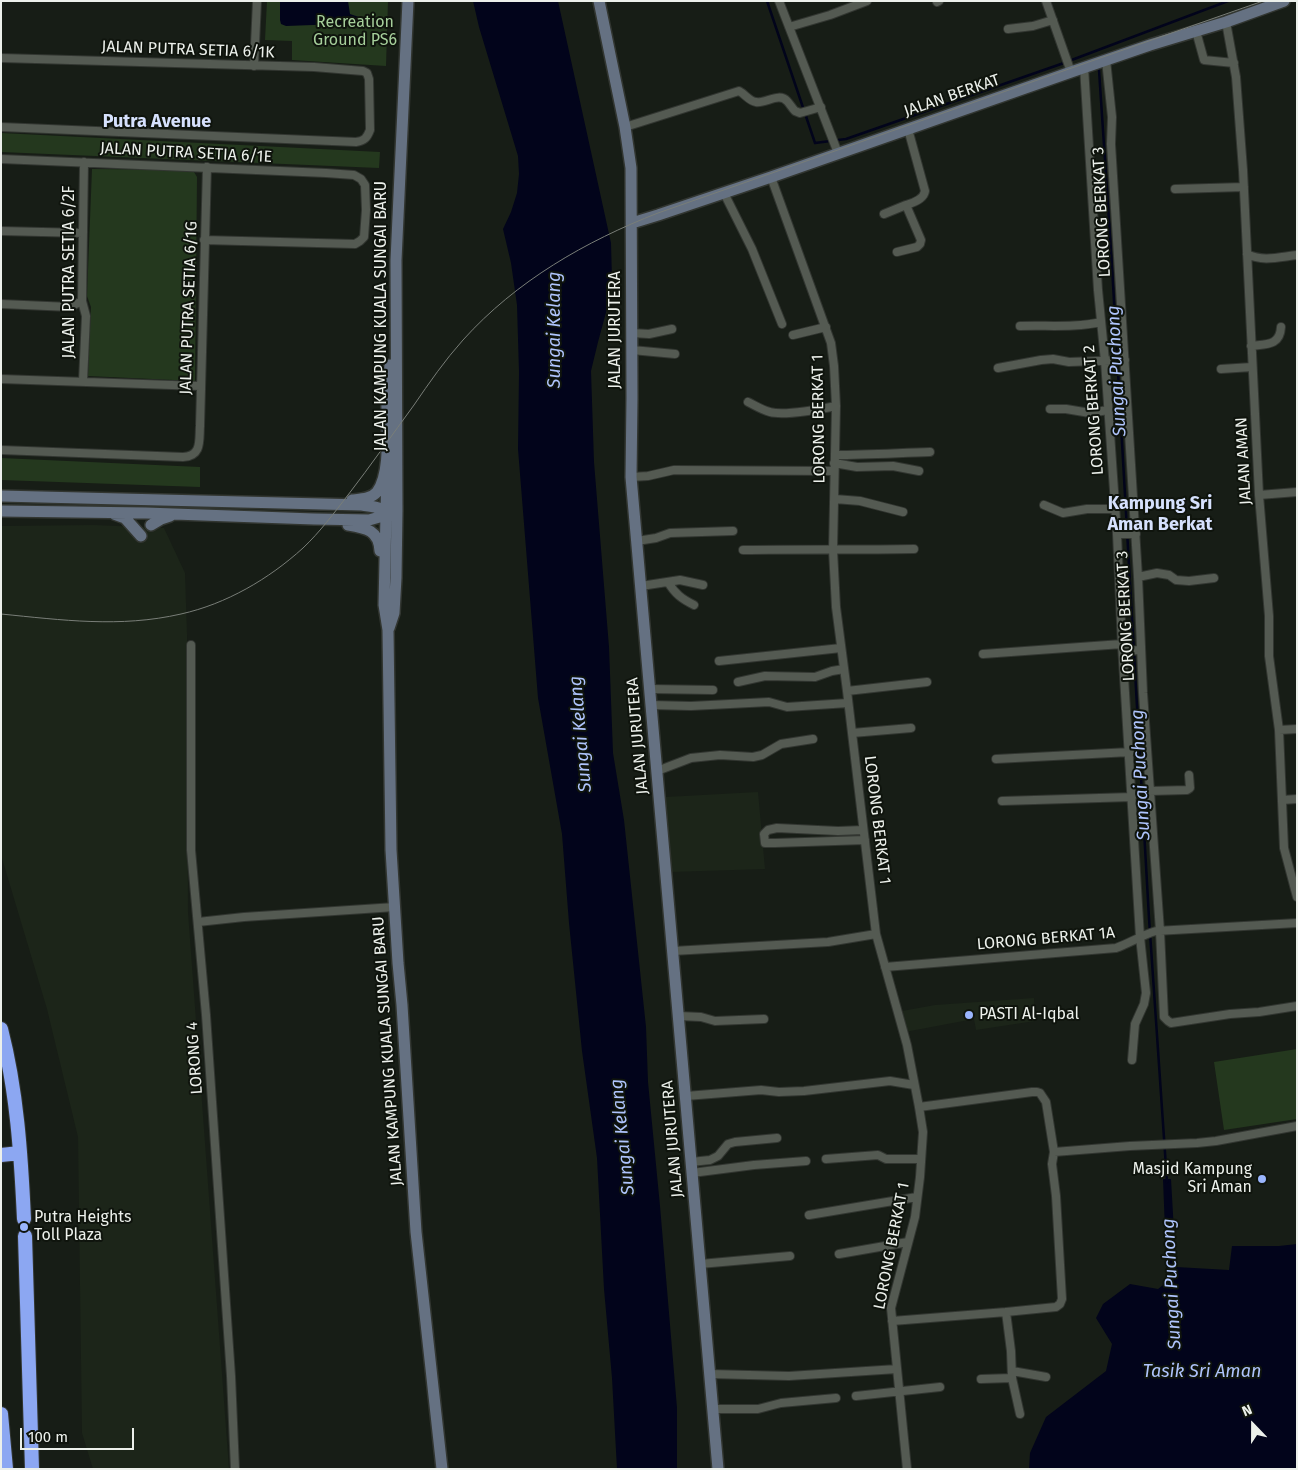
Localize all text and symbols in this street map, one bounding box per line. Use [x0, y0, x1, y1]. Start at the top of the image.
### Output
park label: Recreation Ground PS6 [313, 13, 397, 51]
street label: JALAN PUTRA SETIA 6/1K [101, 37, 275, 63]
street label: JALAN BERKAT [901, 71, 1003, 121]
district label: Putra Avenue [103, 111, 211, 133]
street label: JALAN PUTRA SETIA 6/1E [99, 139, 273, 167]
street label: LORONG BERKAT 3 [1089, 146, 1115, 278]
street label: JALAN KAMPUNG KUALA SUNGAI BARU [372, 181, 392, 451]
street label: JALAN PUTRA SETIA 6/2F [60, 186, 80, 358]
street label: JALAN PUTRA SETIA 6/1G [176, 221, 202, 395]
street label: JALAN JURUTERA [606, 271, 626, 389]
water label: Sungai Kelang [544, 272, 566, 388]
water label: Sungai Puchong [1103, 305, 1131, 437]
street label: LORONG BERKAT 2 [1080, 344, 1108, 476]
street label: LORONG BERKAT 1 [808, 354, 830, 484]
street label: JALAN AMAN [1232, 417, 1256, 505]
district label: Kampung Sri Aman Berkat [1107, 493, 1213, 536]
street label: LORONG BERKAT 3 [1113, 550, 1139, 682]
water label: Sungai Kelang [565, 675, 597, 793]
street label: JALAN JURUTERA [623, 677, 653, 795]
water label: Sungai Puchong [1127, 709, 1155, 841]
street label: LORONG BERKAT 1 [860, 755, 894, 885]
street label: JALAN KAMPUNG KUALA SUNGAI BARU [369, 916, 407, 1186]
street label: LORONG BERKAT 1A [976, 923, 1116, 955]
place label: PASTI Al-Iqbal [979, 1005, 1079, 1025]
marker: PASTI Al-Iqbal [963, 1009, 975, 1021]
street label: LORONG 4 [183, 1021, 207, 1095]
water label: Sungai Kelang [606, 1078, 640, 1196]
street label: JALAN JURUTERA [658, 1080, 688, 1198]
place label: Masjid Kampung Sri Aman [1132, 1160, 1252, 1198]
marker: Masjid Kampung Sri Aman [1256, 1173, 1268, 1185]
street label: LORONG BERKAT 1 [870, 1181, 914, 1311]
place label: Putra Heights Toll Plaza [34, 1208, 132, 1246]
water label: Sungai Puchong [1158, 1218, 1186, 1350]
marker: Putra Heights Toll Plaza [18, 1221, 30, 1233]
water label: Tasik Sri Aman [1143, 1361, 1261, 1383]
north arrow [1228, 1400, 1278, 1450]
text: N [1240, 1401, 1255, 1420]
scale bar [22, 1418, 136, 1450]
text: 100 m [28, 1428, 68, 1446]

